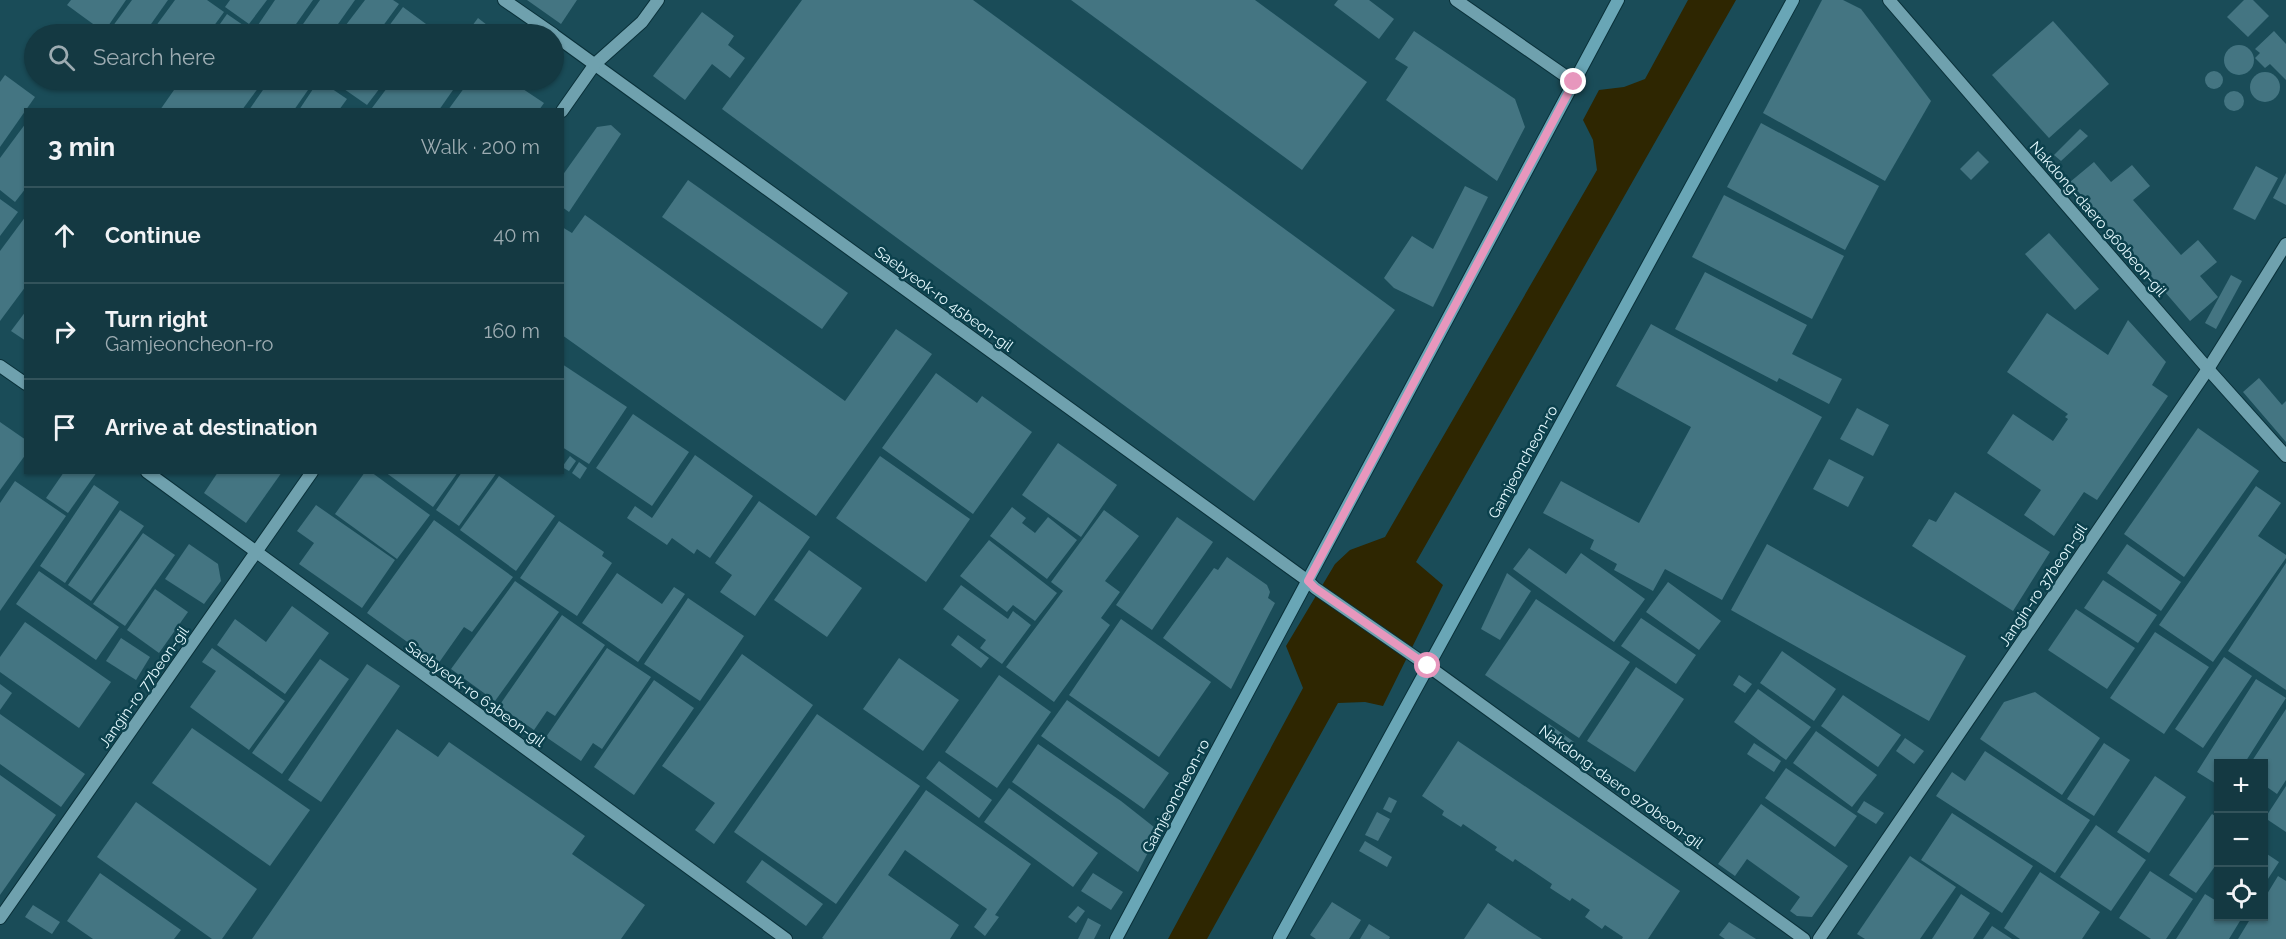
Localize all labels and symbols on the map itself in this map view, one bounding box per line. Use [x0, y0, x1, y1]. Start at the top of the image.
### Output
route end [1560, 68, 1586, 94]
street label: Nakdong-daero 960beon-gil [2026, 138, 2171, 301]
street label: Saebyeok-ro 45beon-gil [871, 243, 1018, 356]
street label: Gamjeoncheon-ro [1485, 402, 1562, 522]
street label: Jangin-ro 37beon-gil [1995, 520, 2091, 650]
street label: Jangin-ro 77beon-gil [95, 622, 193, 751]
street label: Saebyeok-ro 63beon-gil [402, 637, 549, 751]
route start [1414, 652, 1440, 678]
street label: Nakdong-daero 970beon-gil [1535, 721, 1707, 853]
street label: Gamjeoncheon-ro [1138, 736, 1214, 856]

